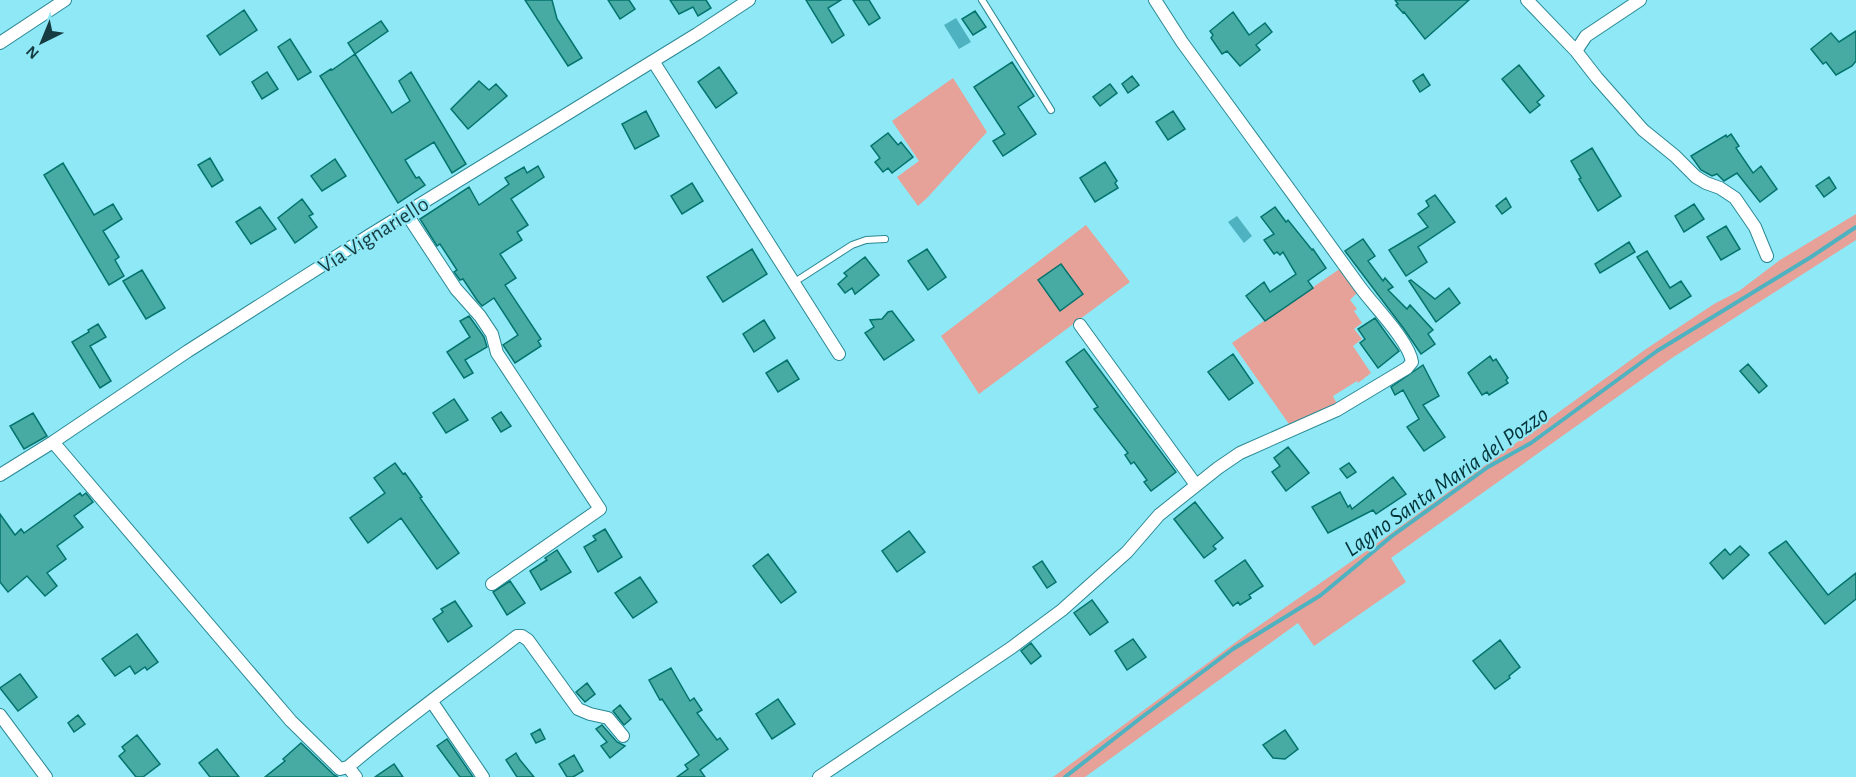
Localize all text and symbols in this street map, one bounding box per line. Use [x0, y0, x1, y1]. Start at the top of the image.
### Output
north arrow [12, 12, 72, 72]
text: N [23, 43, 42, 62]
street label: Via Vignariello [314, 192, 433, 277]
water label: Lagno Santa Maria del Pozzo [1340, 402, 1553, 561]

